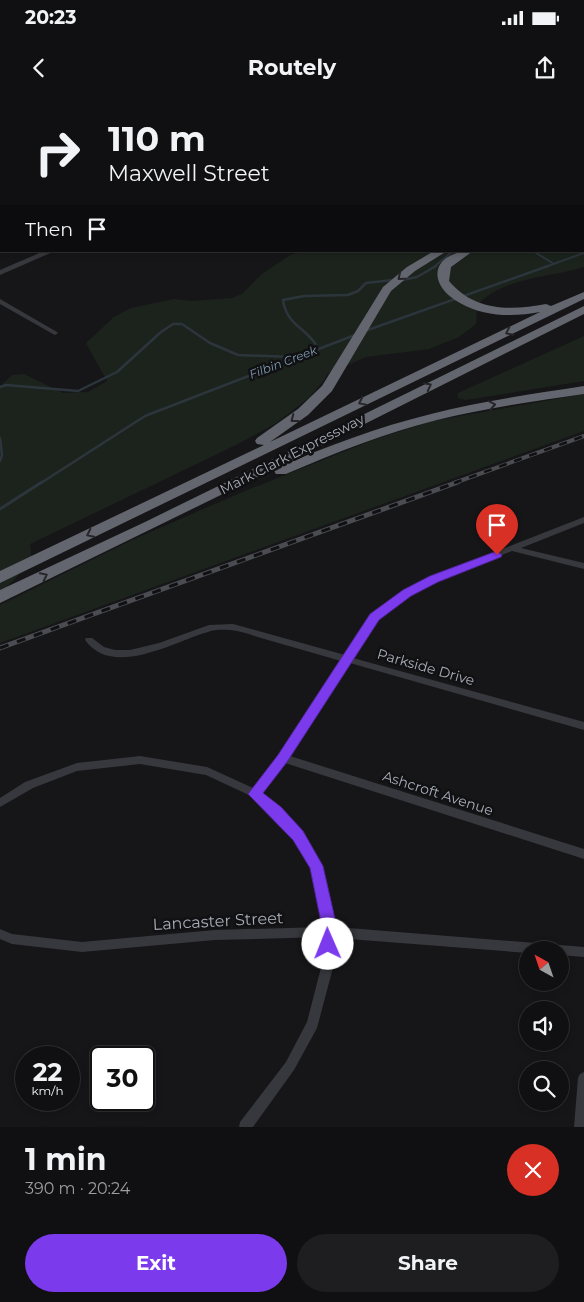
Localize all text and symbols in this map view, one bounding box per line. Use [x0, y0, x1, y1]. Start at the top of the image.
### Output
text: 20:23 [25, 6, 77, 29]
icon: back [25, 54, 53, 82]
text: Routely [248, 54, 336, 81]
icon: share [531, 54, 559, 82]
text: 110 m [108, 117, 206, 160]
icon: right [25, 120, 90, 185]
text: Maxwell Street [108, 160, 270, 187]
icon: arrive [83, 215, 111, 243]
text: Then [25, 218, 73, 241]
one-way arrow [398, 271, 407, 279]
one-way arrow [505, 325, 514, 336]
water label: Filbin Creek [247, 342, 320, 382]
one-way arrow [423, 382, 432, 392]
one-way arrow [359, 396, 368, 406]
one-way arrow [488, 401, 497, 411]
street label: Mark Clark Expressway [217, 410, 368, 498]
one-way arrow [290, 413, 300, 422]
pin [476, 504, 518, 555]
icon: arrive [483, 511, 511, 539]
one-way arrow [86, 528, 95, 538]
one-way arrow [39, 572, 48, 582]
street label: Parkside Drive [375, 644, 477, 690]
street label: Ashcroft Avenue [380, 767, 496, 819]
street label: Lancaster Street [152, 908, 284, 934]
position arrow [301, 917, 353, 969]
north arrow [519, 941, 569, 991]
map controls [519, 941, 569, 1111]
button: sound [519, 1001, 569, 1051]
speed limit sign: 30 [90, 1046, 155, 1111]
text: 22 [33, 1057, 62, 1087]
button: search [519, 1061, 569, 1111]
text: km/h [31, 1083, 64, 1098]
text: 1 min [25, 1141, 106, 1178]
button: close [507, 1144, 559, 1196]
text: 390 m · 20:24 [25, 1179, 130, 1198]
button: Exit [25, 1234, 287, 1292]
button: Share [297, 1234, 559, 1292]

